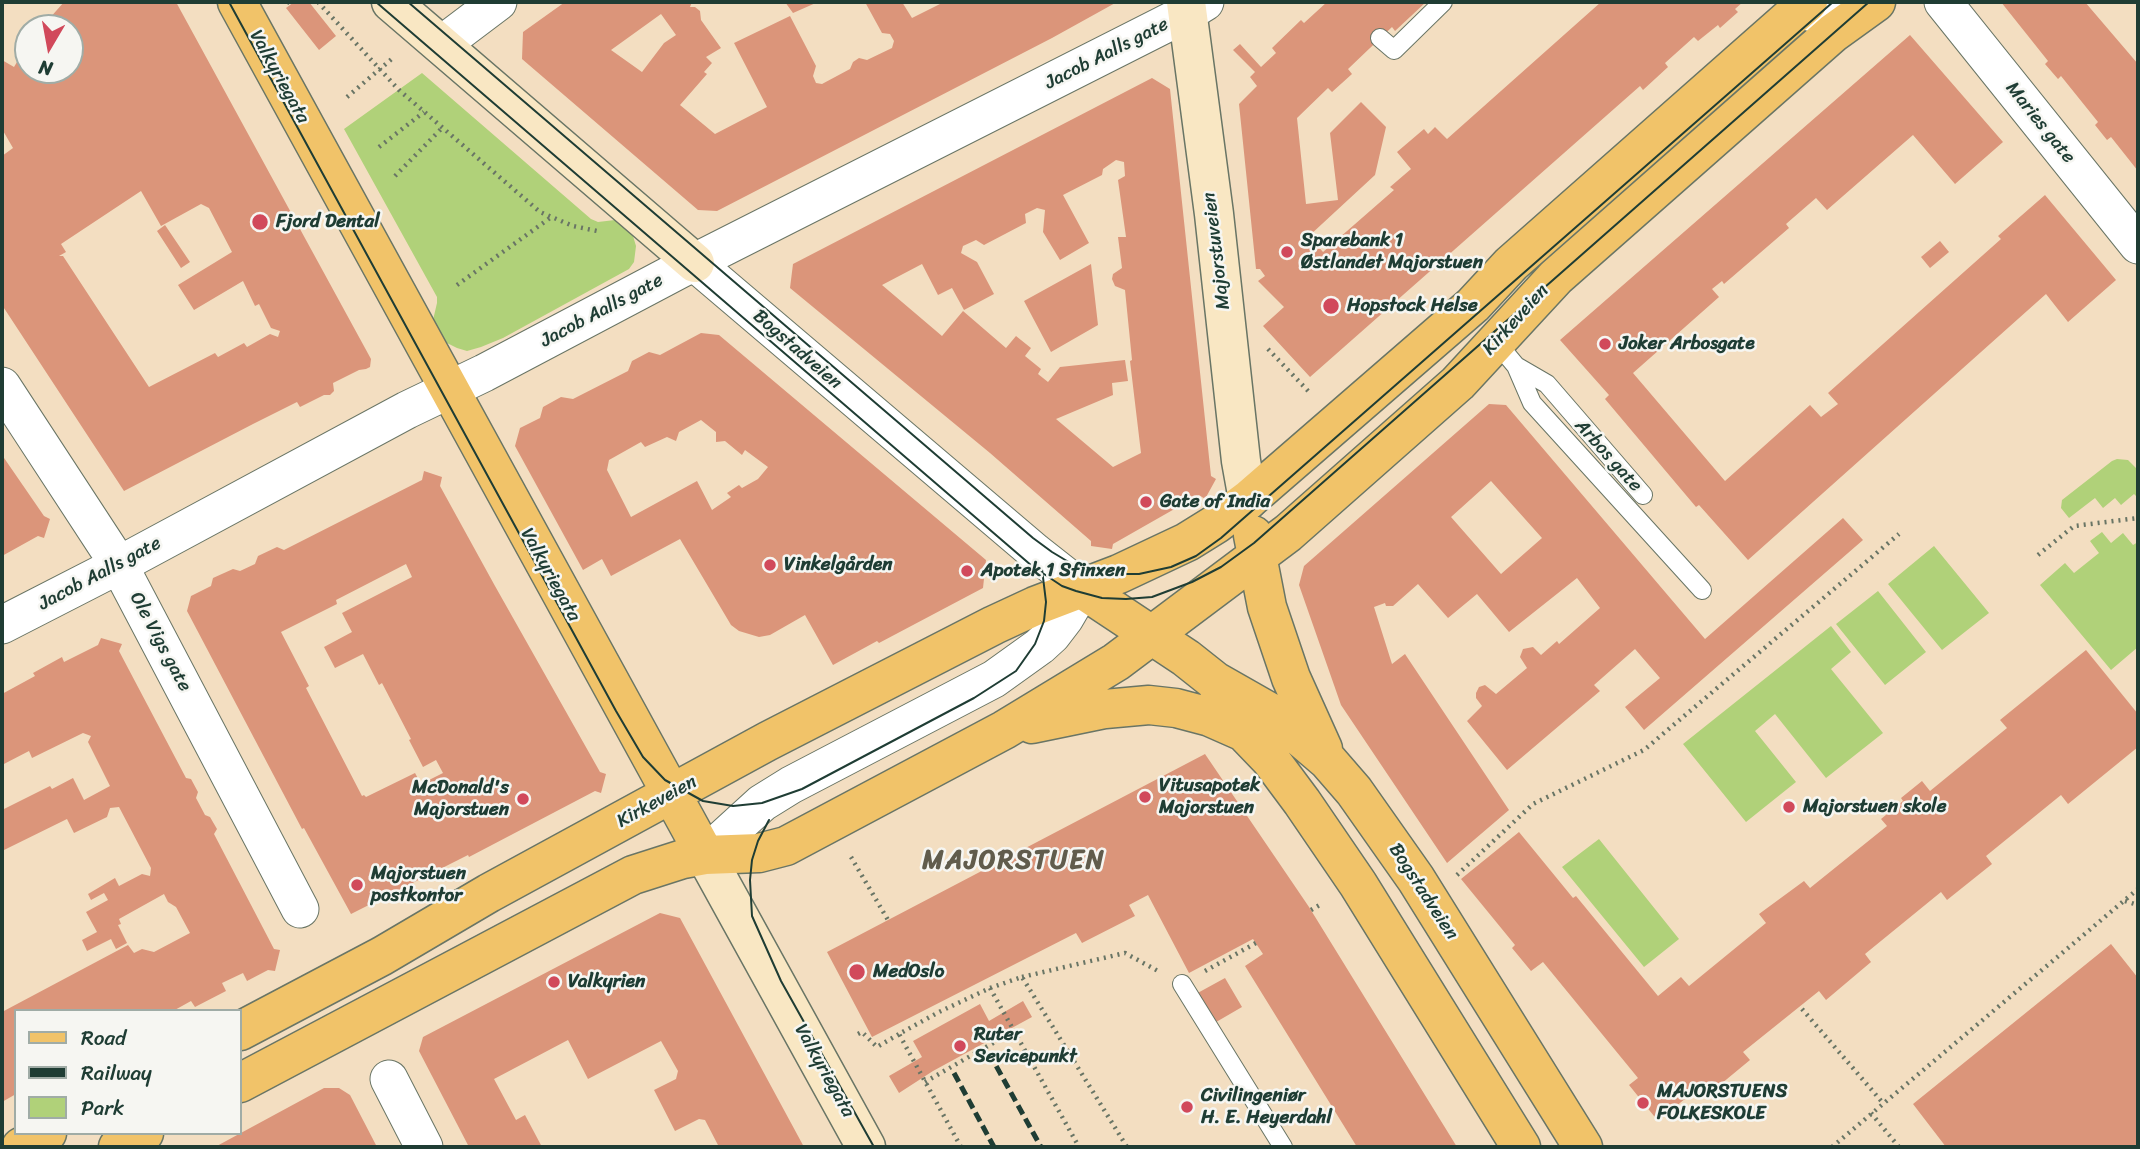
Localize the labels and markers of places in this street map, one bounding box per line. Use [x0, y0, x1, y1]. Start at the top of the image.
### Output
place label: Fjord Dental [276, 211, 380, 233]
marker: Fjord Dental [250, 212, 270, 232]
place label: Sparebank 1 Østlandet Majorstuen [1301, 230, 1483, 274]
marker: Sparebank 1 Østlandet Majorstuen [1279, 244, 1295, 260]
place label: Hopstock Helse [1347, 295, 1478, 317]
marker: Hopstock Helse [1321, 296, 1341, 316]
place label: Joker Arbosgate [1619, 333, 1755, 355]
marker: Joker Arbosgate [1597, 336, 1613, 352]
place label: Gate of India [1160, 491, 1270, 513]
marker: Gate of India [1138, 494, 1154, 510]
place label: Vinkelgården [784, 554, 892, 576]
marker: Vinkelgården [762, 557, 778, 573]
place label: Apotek 1 Sfinxen [981, 560, 1125, 582]
marker: Apotek 1 Sfinxen [959, 563, 975, 579]
place label: Vitusapotek Majorstuen [1159, 775, 1260, 819]
place label: McDonald's Majorstuen [412, 777, 509, 821]
marker: Vitusapotek Majorstuen [1137, 789, 1153, 805]
marker: McDonald's Majorstuen [515, 791, 531, 807]
place label: Majorstuen skole [1803, 796, 1947, 818]
marker: Majorstuen skole [1781, 799, 1797, 815]
place label: Majorstuen postkontor [371, 863, 466, 907]
marker: Majorstuen postkontor [349, 877, 365, 893]
place label: MedOslo [873, 961, 944, 983]
marker: MedOslo [847, 962, 867, 982]
place label: Valkyrien [568, 971, 645, 993]
marker: Valkyrien [546, 974, 562, 990]
place label: Ruter Sevicepunkt [974, 1024, 1077, 1068]
marker: Ruter Sevicepunkt [952, 1038, 968, 1054]
place label: MAJORSTUENS FOLKESKOLE [1657, 1081, 1787, 1125]
place label: Civilingeniør H. E. Heyerdahl [1201, 1085, 1332, 1129]
marker: MAJORSTUENS FOLKESKOLE [1635, 1095, 1651, 1111]
marker: Civilingeniør H. E. Heyerdahl [1179, 1099, 1195, 1115]

